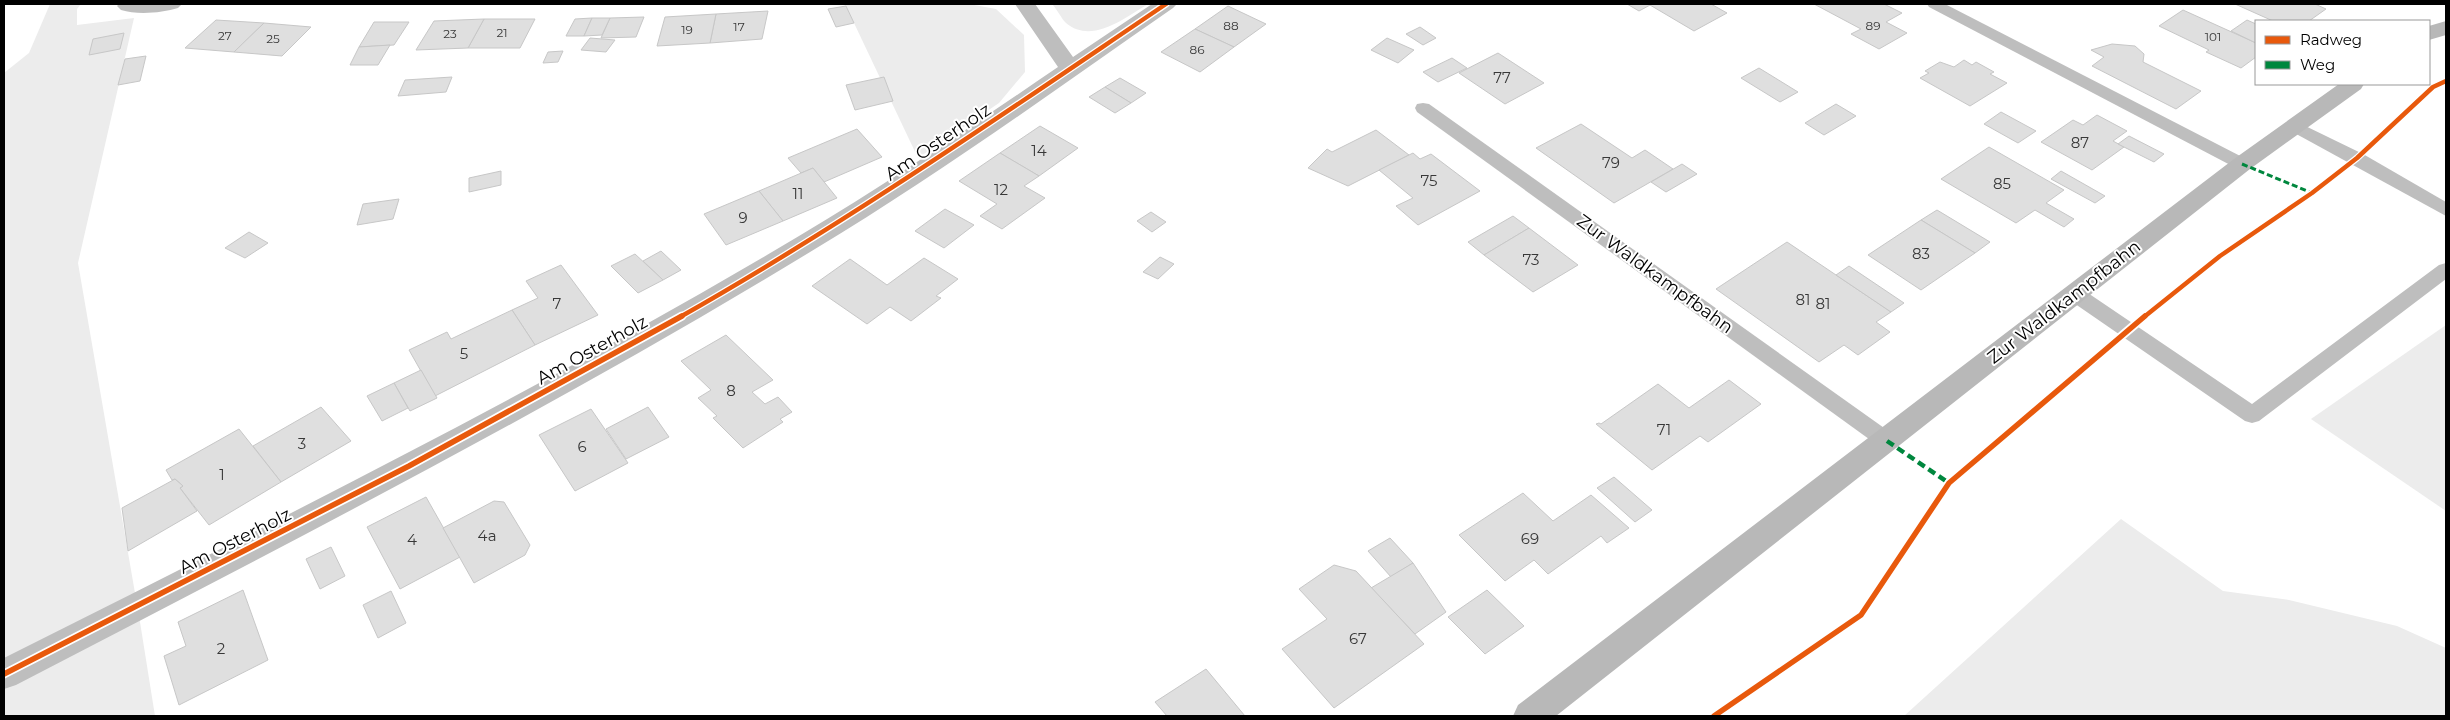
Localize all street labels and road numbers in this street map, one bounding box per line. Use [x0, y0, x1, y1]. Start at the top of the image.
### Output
street label: Am Osterholz [881, 98, 995, 186]
street label: Zur Waldkampfbahn [1572, 210, 1738, 338]
street label: Zur Waldkampfbahn [1983, 235, 2145, 369]
street label: Am Osterholz [533, 311, 651, 389]
street label: Am Osterholz [175, 503, 295, 579]

